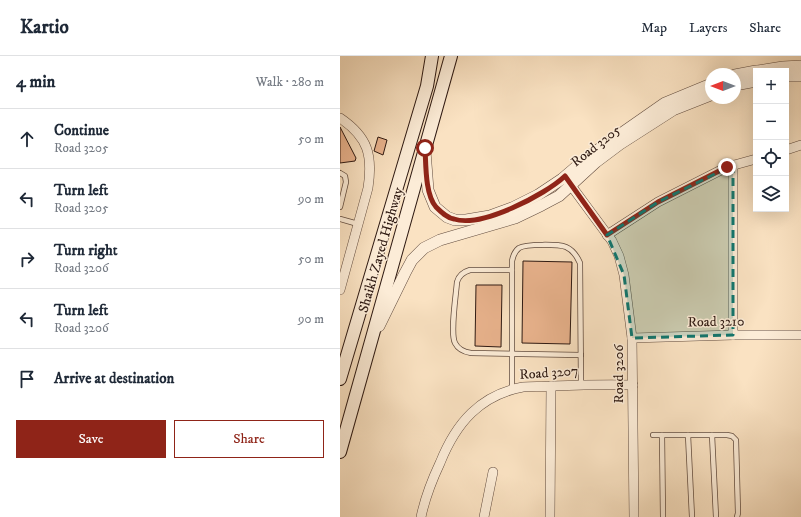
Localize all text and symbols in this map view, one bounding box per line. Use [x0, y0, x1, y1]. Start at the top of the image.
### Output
text: Kartio [20, 16, 69, 39]
text: Map [641, 19, 667, 37]
text: Layers [689, 19, 727, 37]
text: Share [749, 19, 781, 37]
north arrow [705, 68, 741, 104]
map controls [753, 68, 789, 212]
button: + [753, 68, 789, 104]
text: 4 min [16, 71, 55, 93]
text: Walk · 280 m [256, 74, 324, 90]
button: − [753, 104, 789, 140]
text: Continue [54, 121, 109, 140]
street label: Road 3205 [567, 121, 625, 171]
icon: ahead [16, 128, 38, 150]
text: 50 m [298, 131, 324, 147]
route start [416, 139, 434, 157]
text: Road 3205 [54, 140, 108, 156]
button: locate [753, 140, 789, 176]
route end [718, 158, 736, 176]
button: layers [753, 176, 789, 212]
text: Turn left [54, 181, 108, 200]
street label: Shaikh Zayed Highway [354, 185, 408, 315]
icon: left [16, 188, 38, 210]
text: 90 m [298, 191, 324, 207]
text: Road 3205 [54, 200, 108, 216]
text: Turn right [54, 241, 117, 260]
icon: right [16, 248, 38, 270]
text: 50 m [298, 251, 324, 267]
text: Road 3206 [54, 260, 109, 276]
text: Turn left [54, 301, 108, 320]
icon: left [16, 308, 38, 330]
text: 90 m [298, 311, 324, 327]
street label: Road 3210 [687, 313, 745, 331]
text: Road 3206 [54, 320, 109, 336]
street label: Road 3206 [610, 344, 628, 403]
street label: Road 3207 [519, 362, 579, 384]
icon: arrive [16, 368, 38, 390]
text: Arrive at destination [54, 369, 174, 388]
button: Save [16, 420, 166, 458]
button: Share [174, 420, 324, 458]

